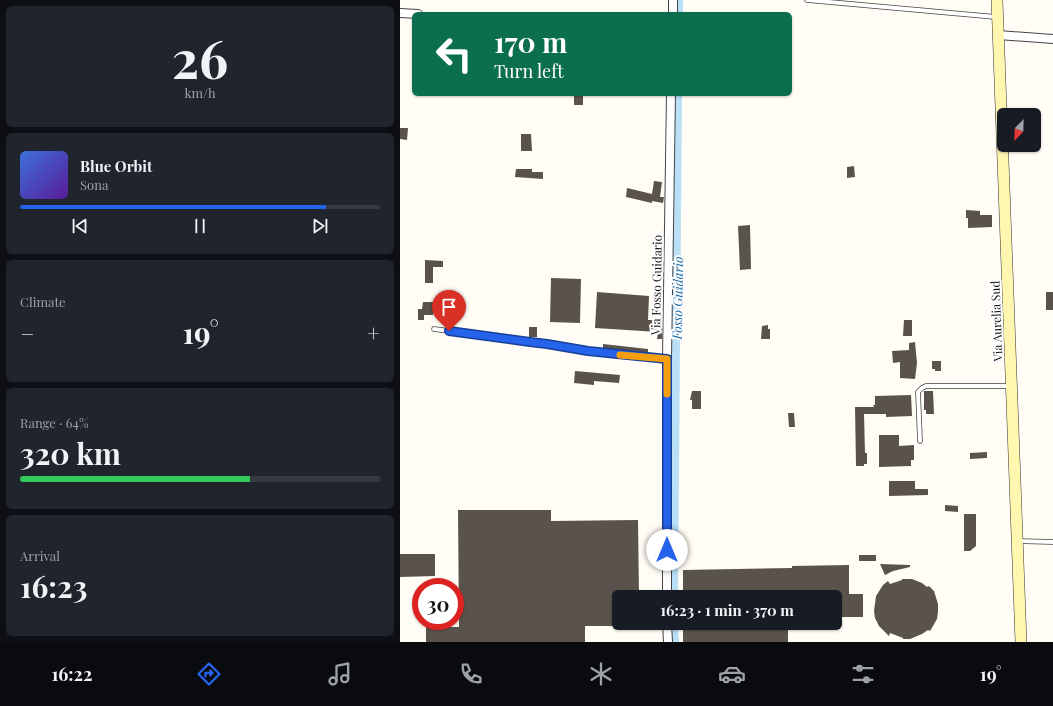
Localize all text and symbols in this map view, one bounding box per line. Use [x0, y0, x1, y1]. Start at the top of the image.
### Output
text: 26 [172, 23, 228, 92]
text: 170 m [494, 23, 567, 60]
icon: left [428, 28, 480, 80]
text: Turn left [494, 59, 564, 83]
text: km/h [184, 84, 216, 101]
north arrow [997, 108, 1041, 152]
map controls [997, 108, 1041, 152]
text: Blue Orbit [80, 156, 152, 176]
text: Sona [80, 176, 108, 193]
icon: previous [69, 215, 91, 237]
icon: pause [189, 215, 211, 237]
icon: next [309, 215, 331, 237]
street label: Via Fosso Guidario [647, 234, 665, 336]
water label: Fosso Guidario [668, 256, 686, 341]
street label: Via Aurelia Sud [987, 280, 1005, 363]
pin [432, 290, 466, 331]
text: Climate [20, 293, 66, 310]
icon: arrive [438, 296, 460, 318]
text: 19° [183, 312, 219, 352]
text: − [20, 318, 34, 348]
text: + [367, 318, 380, 348]
text: Range · 64% [20, 414, 89, 431]
text: 320 km [20, 433, 121, 473]
position arrow [646, 529, 688, 571]
text: Arrival [20, 547, 60, 564]
text: 16:23 [20, 566, 87, 606]
speed limit sign: 30 [412, 578, 464, 630]
text: 16:23 · 1 min · 370 m [660, 600, 794, 620]
icon: directions [195, 660, 223, 688]
icon: music [326, 660, 354, 688]
icon: phone [457, 660, 485, 688]
icon: climate [587, 660, 615, 688]
icon: car [718, 660, 746, 688]
icon: filters [849, 660, 877, 688]
text: 16:22 [51, 662, 92, 686]
text: 19° [980, 662, 1002, 686]

